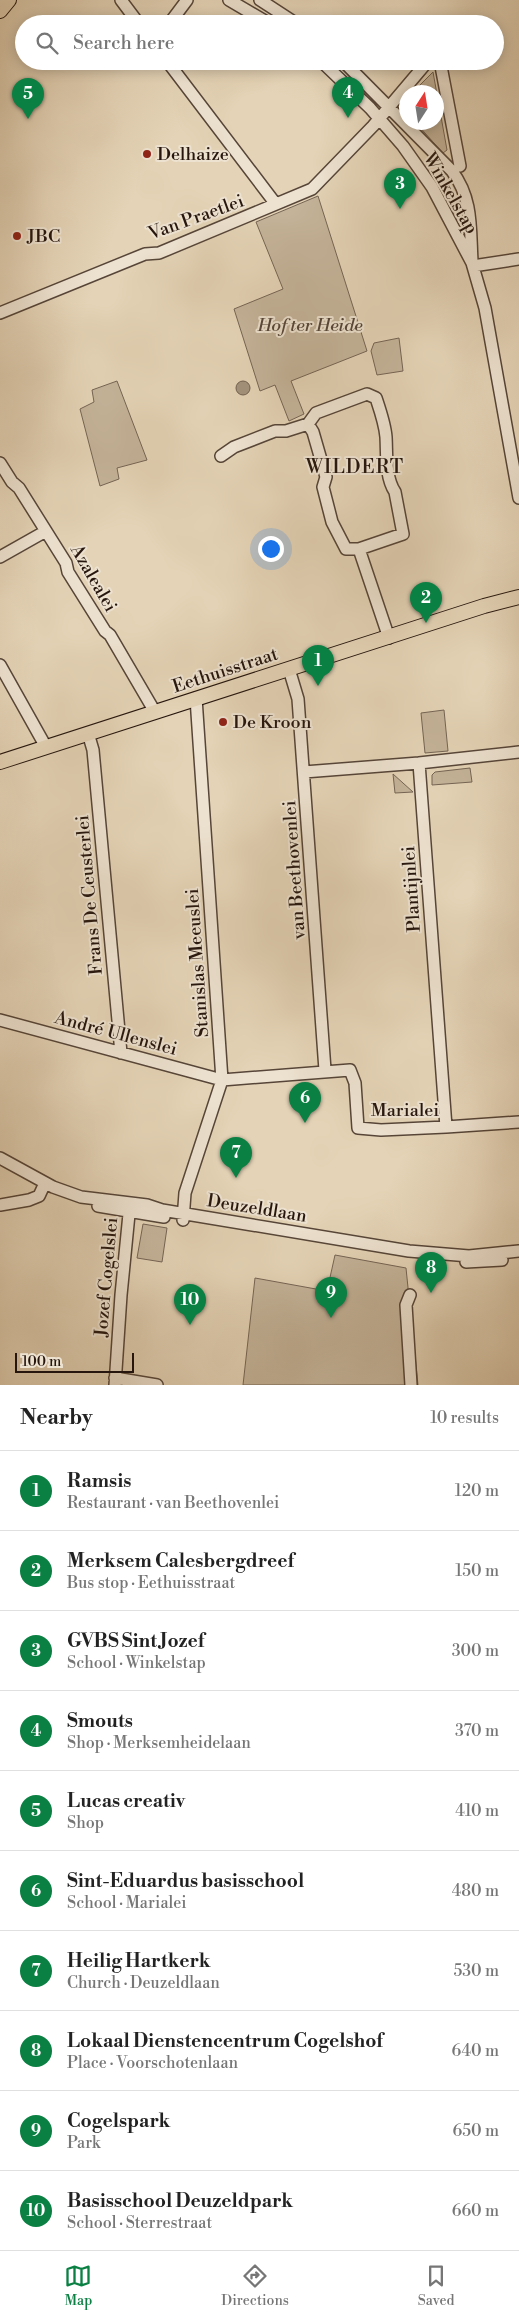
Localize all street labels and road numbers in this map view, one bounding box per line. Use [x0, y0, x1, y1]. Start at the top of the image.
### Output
street label: Winkelstap [418, 148, 483, 238]
street label: Van Praetlei [144, 190, 247, 246]
street label: Azalealei [65, 540, 122, 616]
street label: Eethuisstraat [169, 642, 281, 698]
street label: van Beethovenlei [278, 800, 311, 941]
street label: Frans De Ceusterlei [71, 814, 108, 976]
street label: Plantijnlei [397, 845, 426, 933]
street label: Stanislas Meeuslei [181, 888, 214, 1038]
street label: André Ullenslei [51, 1006, 180, 1061]
street label: Marialei [371, 1099, 439, 1122]
street label: Deuzeldlaan [205, 1189, 309, 1228]
street label: Jozef Cogelslei [90, 1216, 123, 1339]

